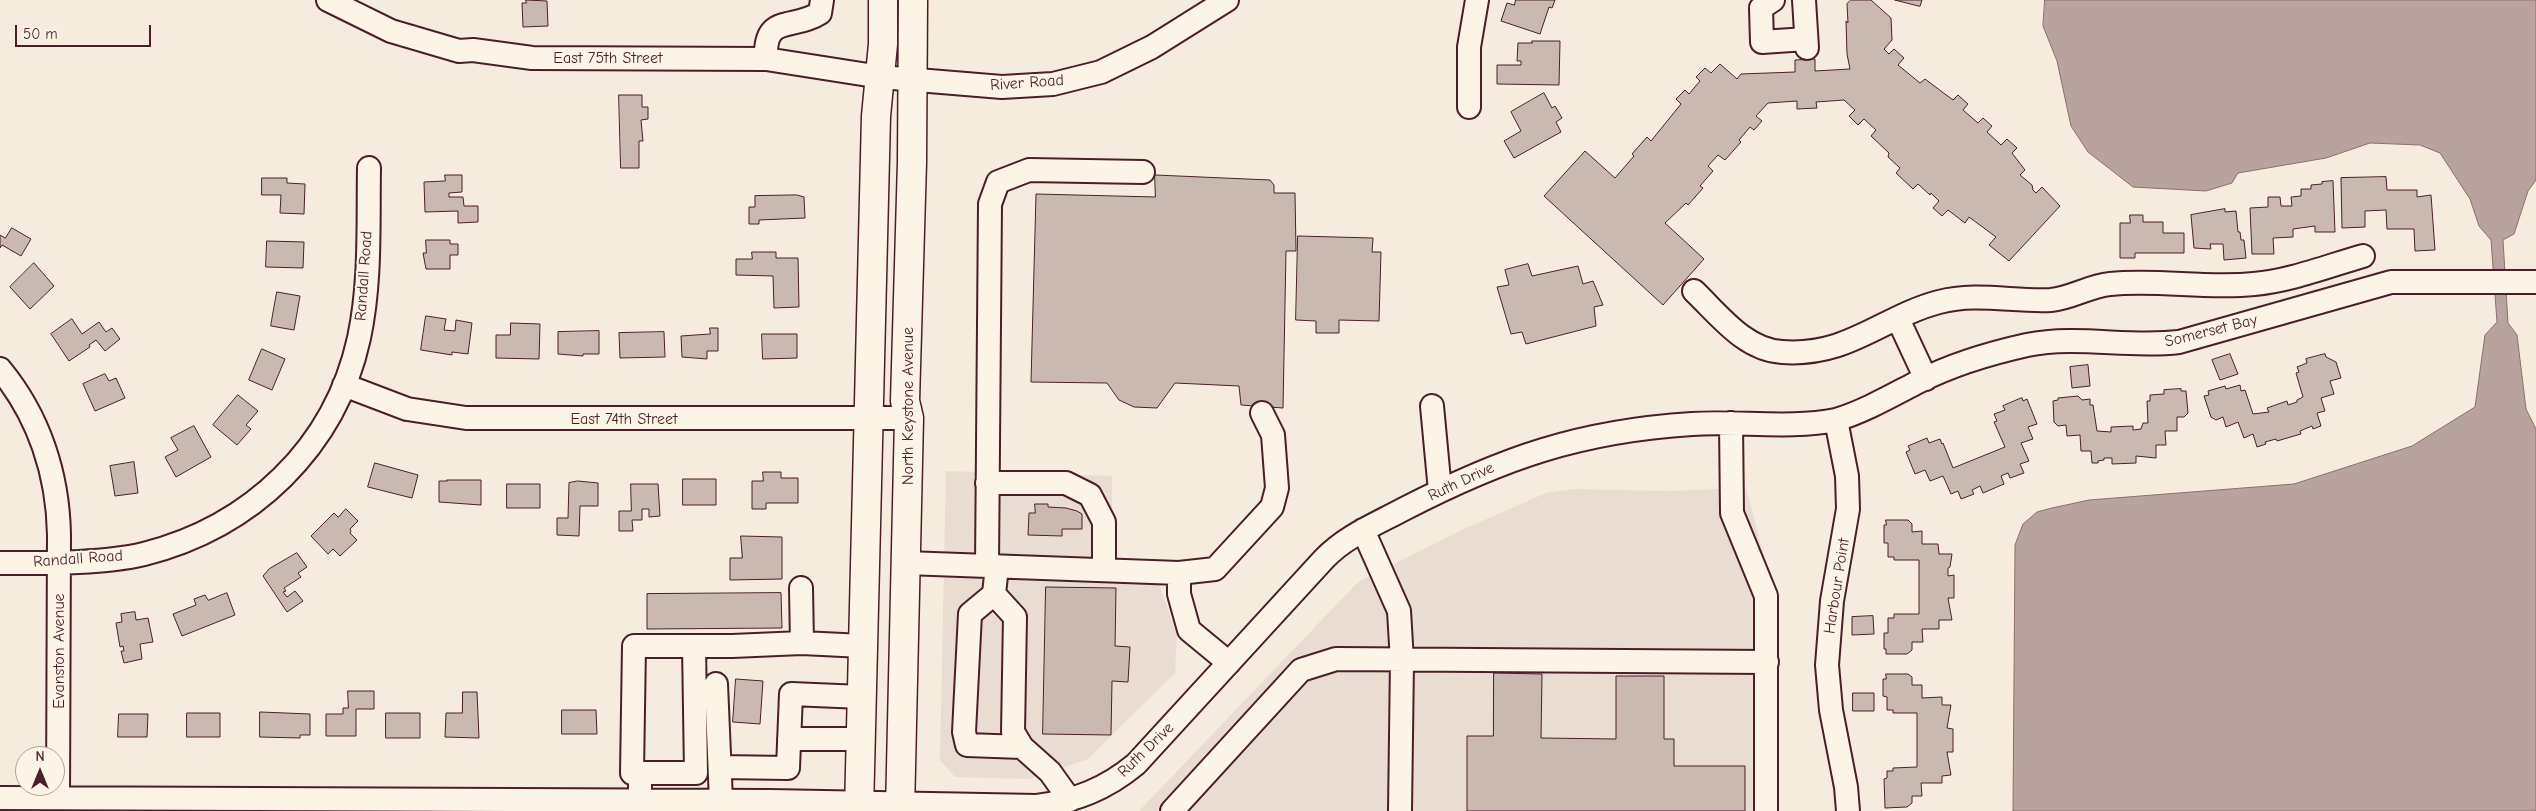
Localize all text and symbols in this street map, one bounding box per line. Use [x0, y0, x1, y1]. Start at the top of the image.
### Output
scale bar [18, 15, 154, 47]
text: 50 m [23, 25, 58, 43]
street label: East 75th Street [553, 48, 663, 68]
street label: River Road [990, 71, 1064, 95]
street label: Randall Road [351, 230, 377, 322]
street label: Somerset Bay [2163, 310, 2259, 352]
street label: North Keystone Avenue [898, 327, 918, 485]
street label: East 74th Street [570, 409, 678, 429]
street label: Ruth Drive [1425, 458, 1497, 506]
street label: Harbour Point [1820, 537, 1854, 635]
street label: Randall Road [32, 546, 124, 572]
street label: Evanston Avenue [49, 593, 69, 709]
street label: Ruth Drive [1114, 719, 1178, 781]
north arrow [15, 746, 65, 796]
text: N [35, 748, 45, 765]

